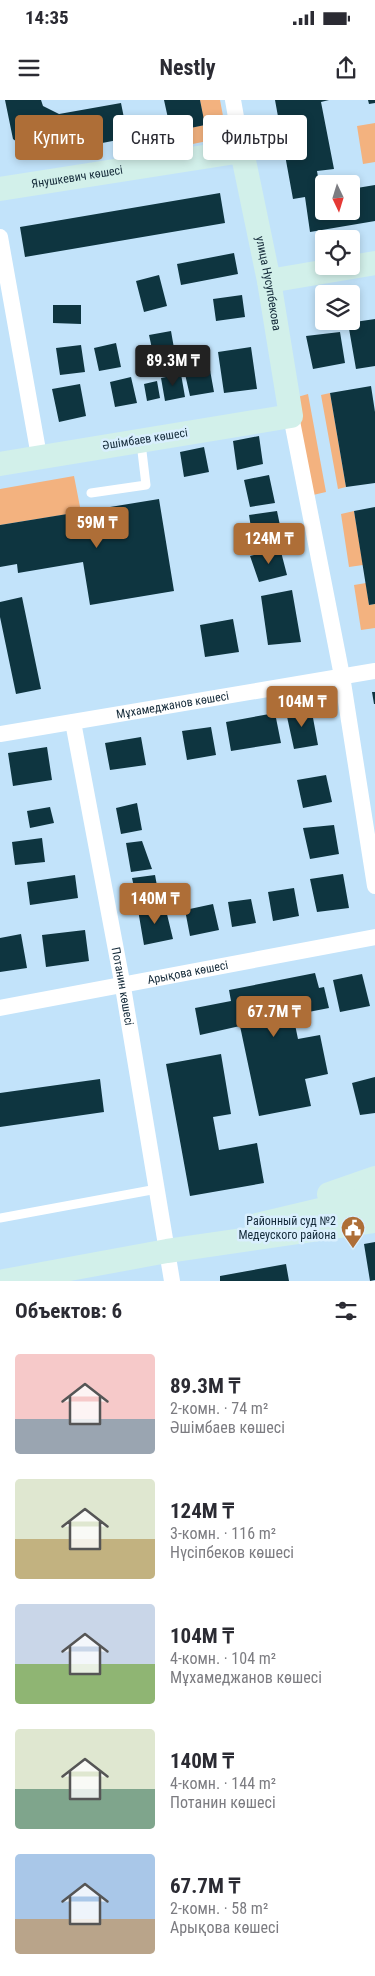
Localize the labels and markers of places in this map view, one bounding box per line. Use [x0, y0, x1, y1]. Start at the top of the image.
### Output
pin: 89.3M ₸ [127, 344, 219, 387]
pin: 59M ₸ [62, 506, 132, 549]
pin: 124M ₸ [228, 522, 310, 565]
pin: 104M ₸ [261, 686, 343, 728]
pin: 140M ₸ [114, 882, 196, 925]
pin: 67.7M ₸ [228, 996, 320, 1038]
place label: Районный суд №2 Медеуского района [238, 1214, 336, 1242]
public building icon: Районный суд №2 Медеуского района [340, 1215, 366, 1249]

